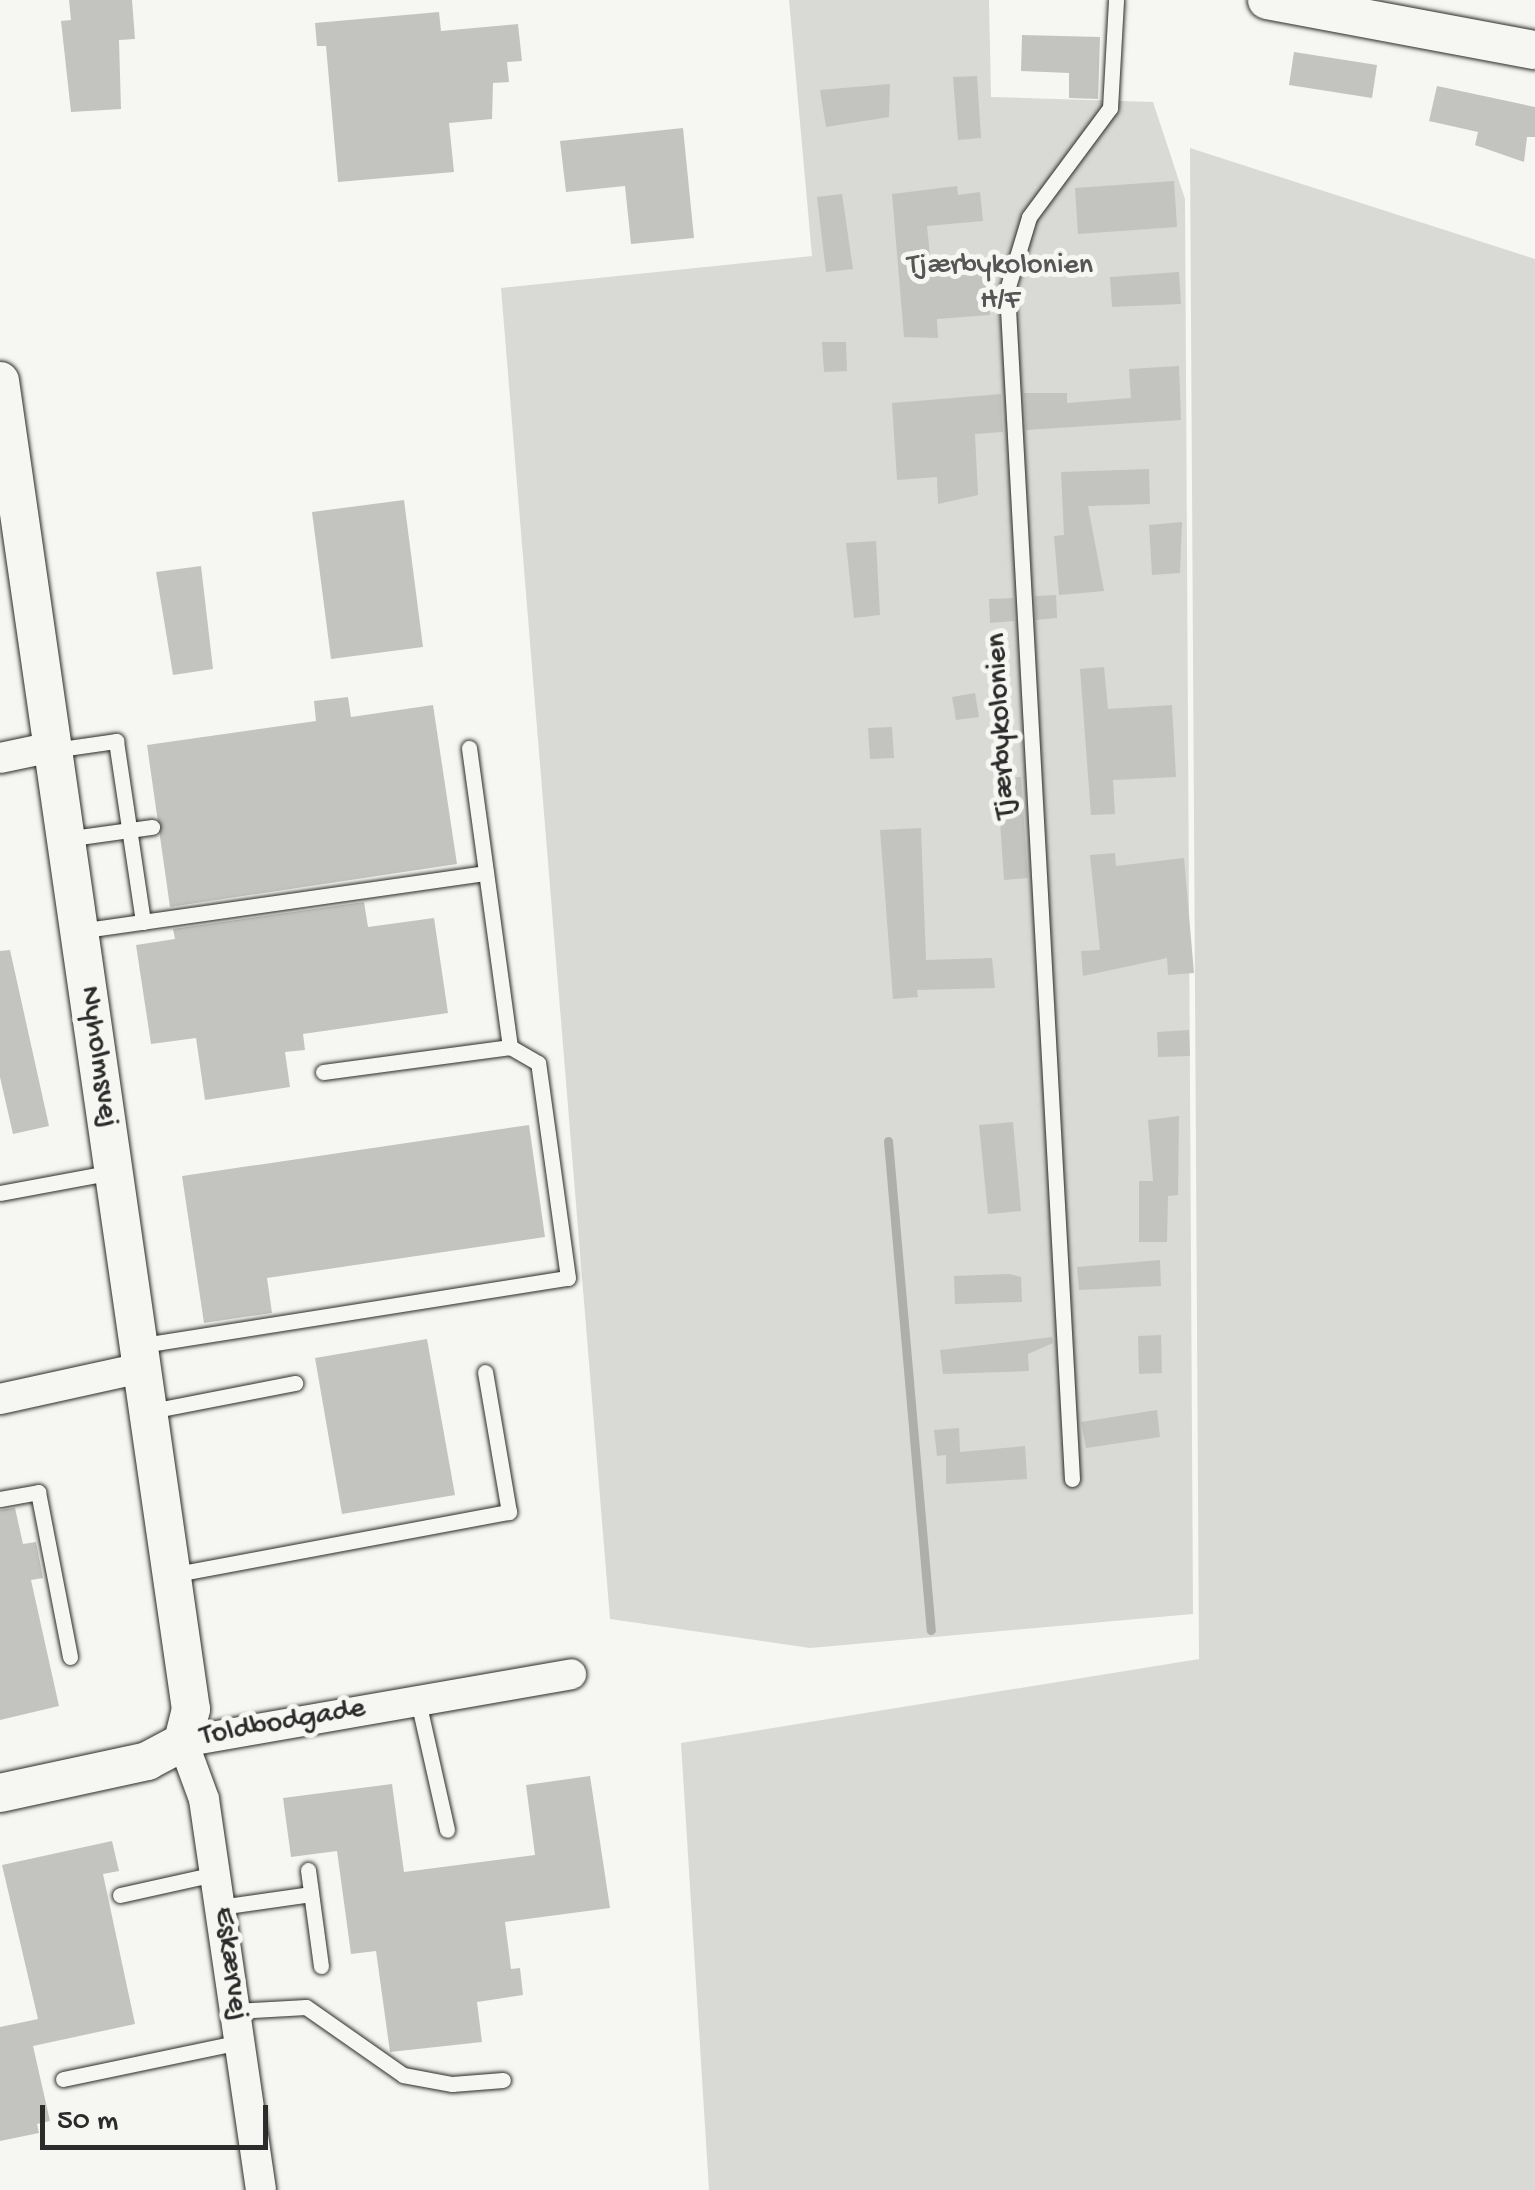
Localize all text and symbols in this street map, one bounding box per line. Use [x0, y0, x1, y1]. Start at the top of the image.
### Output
park label: Tjærbykolonien H/F [907, 249, 1093, 320]
street label: Tjærbykolonien [980, 632, 1026, 820]
street label: Nyholmsvej [69, 984, 125, 1130]
street label: Toldbodgade [198, 1692, 368, 1756]
street label: Eskærvej [203, 1905, 255, 2023]
scale bar [45, 2085, 272, 2147]
text: 50 m [57, 2105, 118, 2140]

